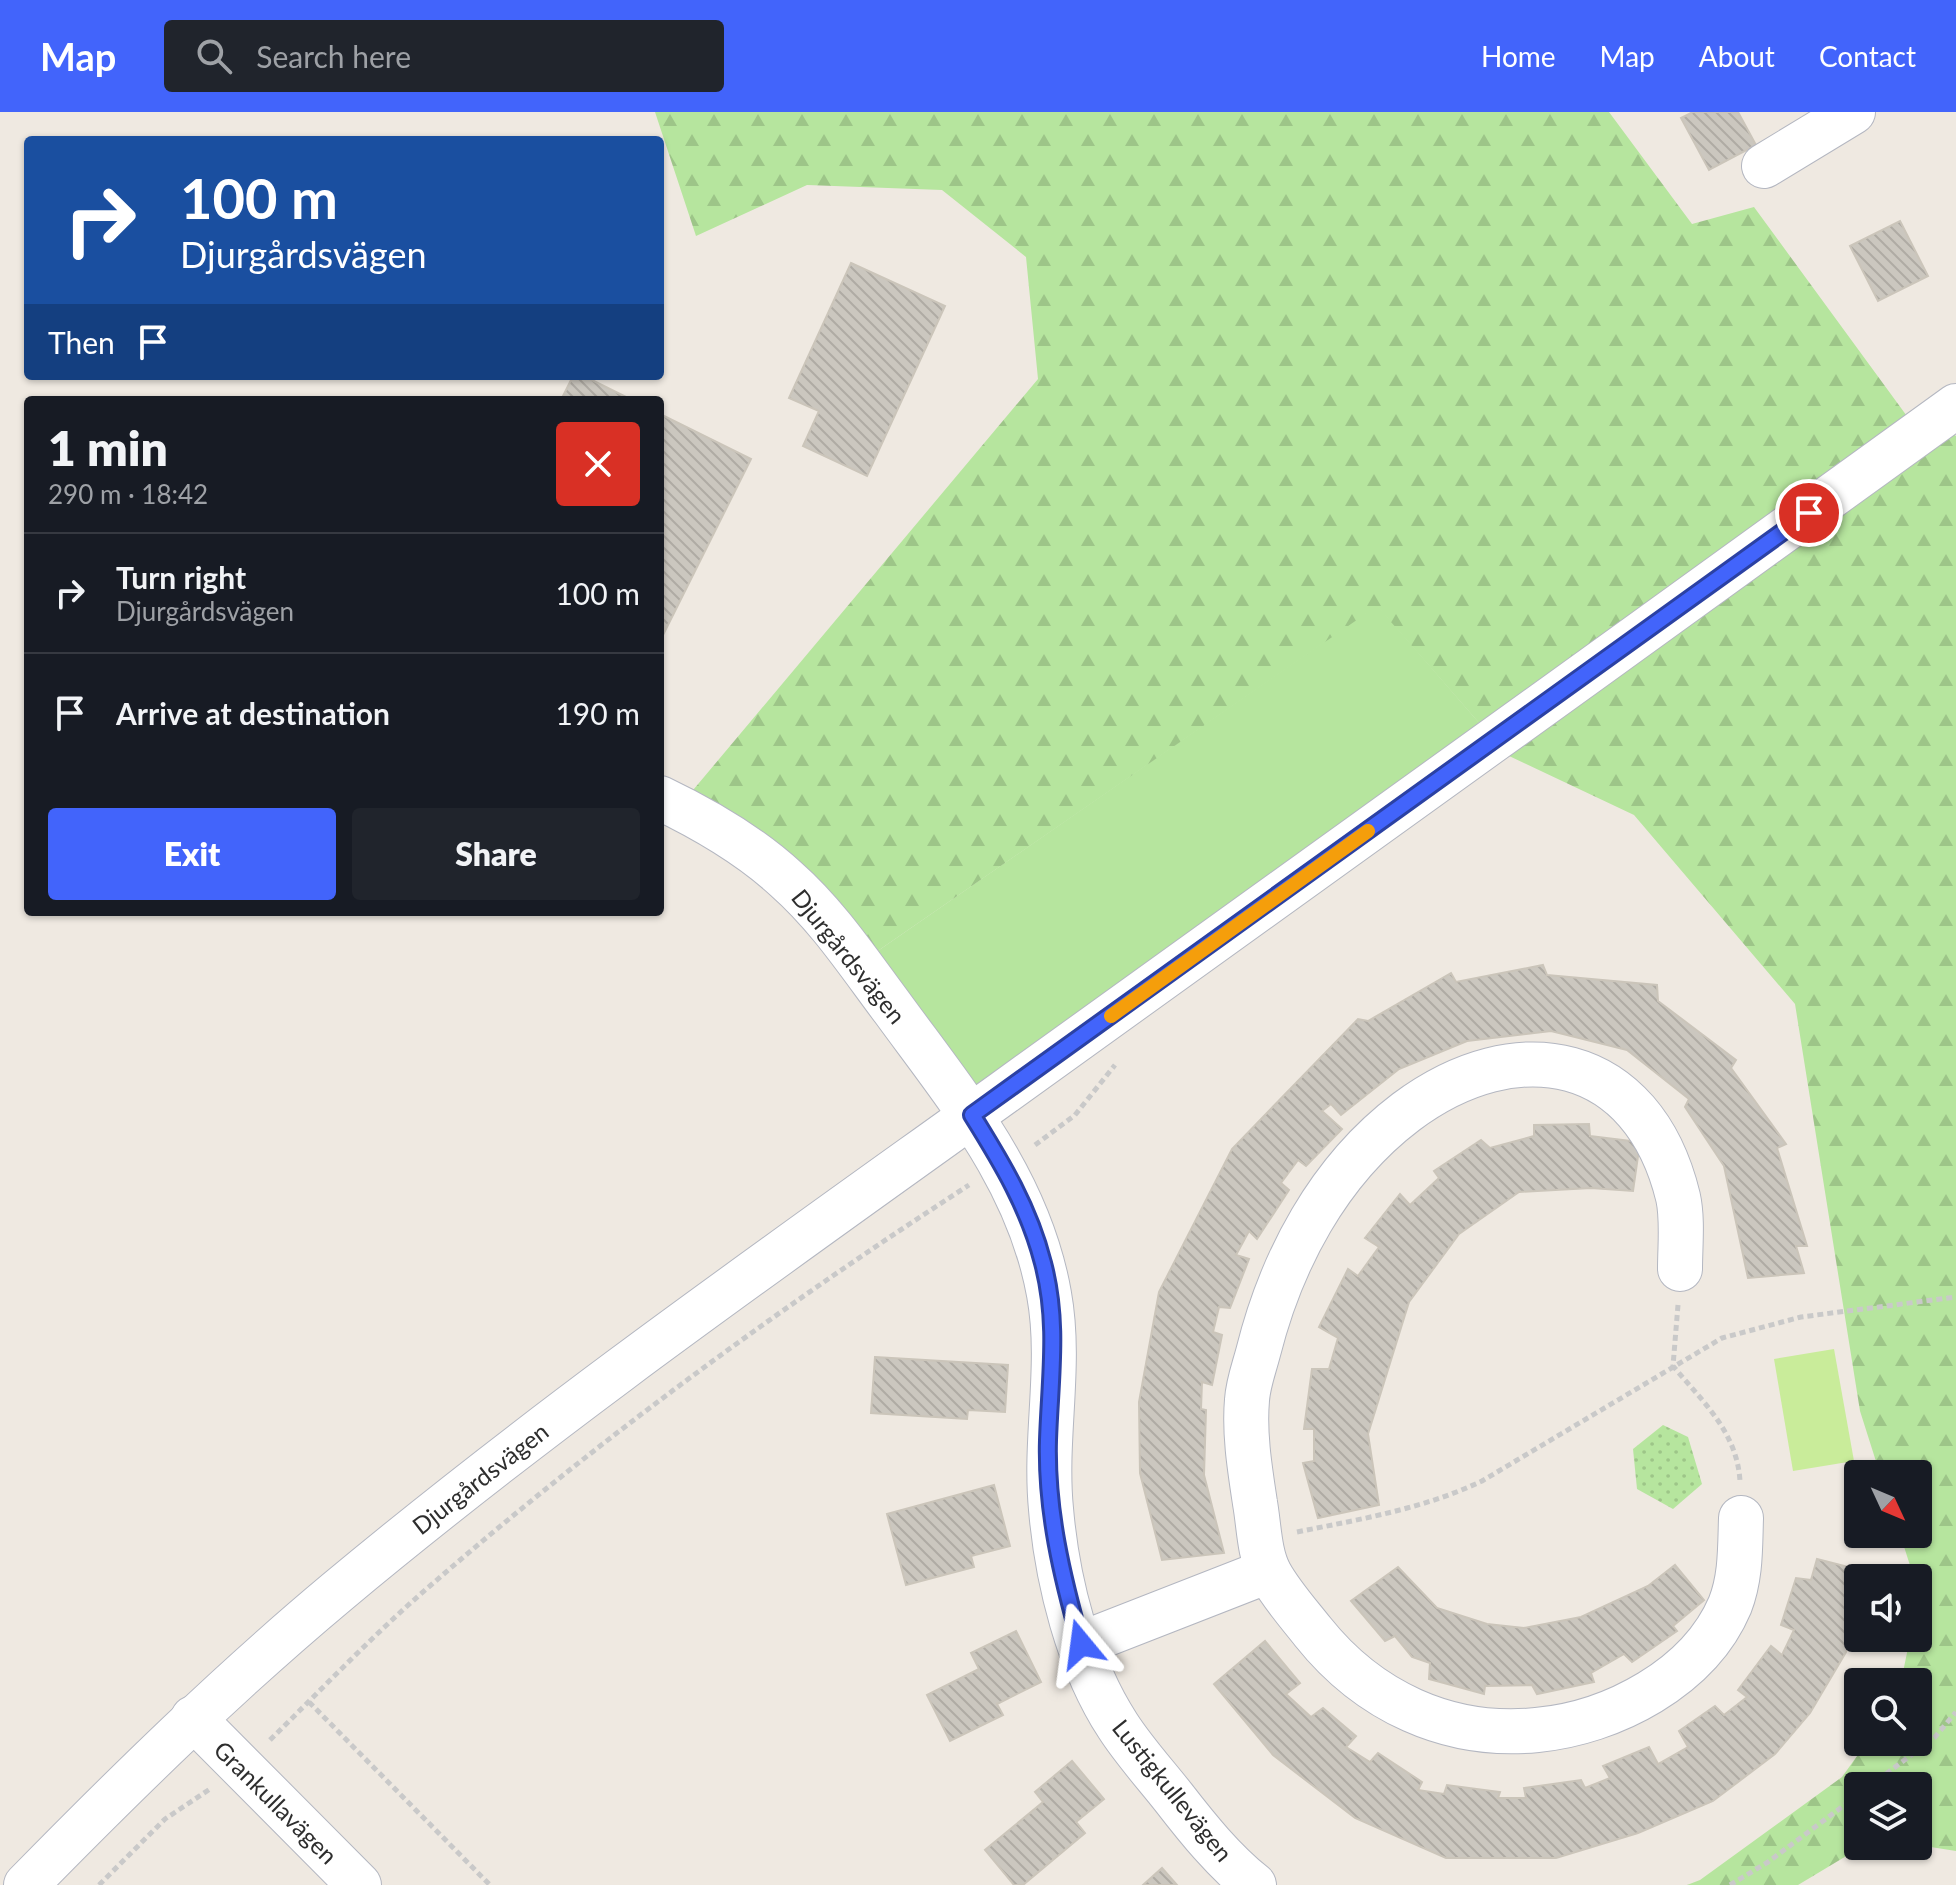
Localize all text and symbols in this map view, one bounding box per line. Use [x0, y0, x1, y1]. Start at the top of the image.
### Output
search box [164, 20, 724, 92]
text: Map [40, 33, 116, 79]
icon: search [192, 34, 236, 78]
text: Search here [256, 38, 411, 74]
text: Home [1481, 39, 1556, 73]
text: Map [1600, 39, 1655, 73]
text: About [1699, 39, 1775, 73]
text: Contact [1819, 39, 1916, 73]
text: 100 m [180, 164, 338, 231]
icon: right [48, 168, 152, 272]
text: Djurgårdsvägen [180, 232, 427, 276]
icon: arrive [131, 320, 175, 364]
text: Then [48, 324, 115, 360]
text: 1 min [48, 419, 168, 476]
button: close [556, 422, 640, 506]
text: 290 m · 18:42 [48, 478, 208, 510]
pin [1775, 479, 1843, 547]
icon: arrive [1787, 491, 1831, 535]
text: Turn right [116, 559, 246, 595]
icon: right [48, 571, 92, 615]
text: 100 m [555, 575, 640, 611]
text: Djurgårdsvägen [116, 595, 294, 627]
icon: arrive [48, 691, 92, 735]
text: Arrive at destination [116, 695, 390, 731]
text: 190 m [555, 695, 640, 731]
button: Exit [48, 808, 336, 900]
button: Share [352, 808, 640, 900]
street label: Djurgårdsvägen [786, 883, 912, 1029]
street label: Djurgårdsvägen [406, 1416, 554, 1540]
north arrow [1844, 1460, 1932, 1548]
map controls [1844, 1460, 1932, 1860]
button: sound [1844, 1564, 1932, 1652]
position arrow [1039, 1602, 1123, 1686]
button: search [1844, 1668, 1932, 1756]
street label: Lustigkullevägen [1107, 1713, 1239, 1867]
street label: Grankullavägen [208, 1734, 344, 1870]
button: layers [1844, 1772, 1932, 1860]

